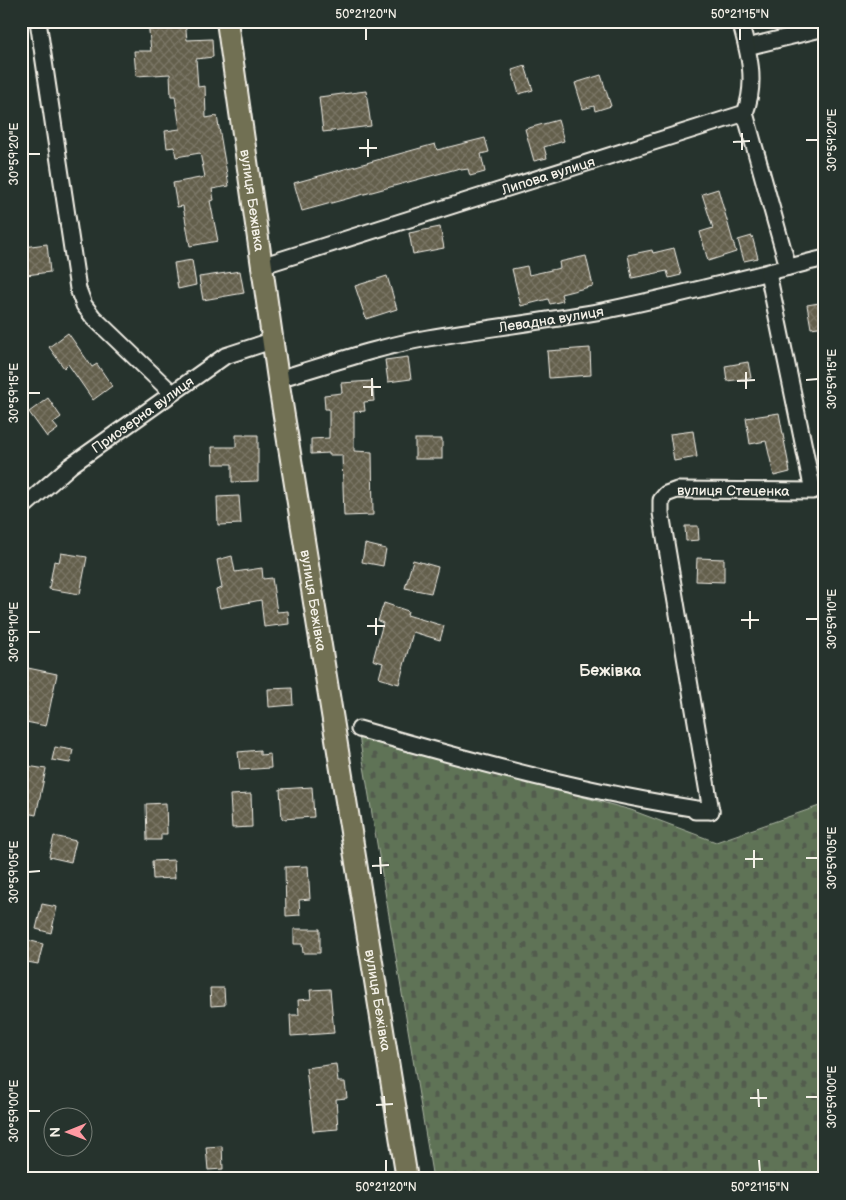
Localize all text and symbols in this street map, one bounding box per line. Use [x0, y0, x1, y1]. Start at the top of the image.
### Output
text: 50°21'20"N [335, 7, 397, 22]
text: 50°21'15"N [711, 7, 769, 22]
text: 30°59'20"E [825, 108, 840, 172]
text: 30°59'20"E [7, 122, 22, 186]
street label: вулиця Бежівка [236, 148, 268, 253]
street label: Липова вулиця [498, 153, 597, 199]
street label: Левадна вулиця [496, 303, 605, 336]
text: 30°59'15"E [825, 349, 840, 409]
text: 30°59'15"E [7, 363, 22, 423]
street label: Приозерна вулиця [88, 373, 197, 457]
street label: вулиця Стеценка [677, 482, 790, 500]
street label: вулиця Бежівка [297, 548, 330, 653]
text: 30°59'10"E [825, 589, 840, 649]
text: 30°59'10"E [7, 602, 22, 662]
district label: Бежівка [579, 662, 642, 681]
text: 30°59'05"E [825, 827, 840, 889]
text: 30°59'05"E [7, 841, 22, 903]
street label: вулиця Бежівка [361, 948, 394, 1053]
text: 30°59'00"E [825, 1065, 840, 1128]
text: 30°59'00"E [7, 1079, 22, 1142]
north arrow [42, 1108, 92, 1158]
text: N [47, 1127, 64, 1138]
text: 50°21'20"N [355, 1180, 417, 1195]
text: 50°21'15"N [731, 1180, 789, 1195]

